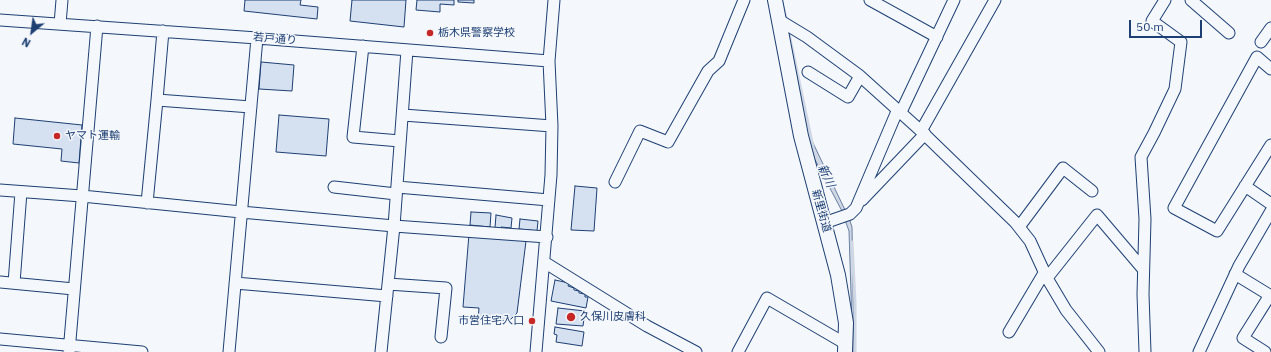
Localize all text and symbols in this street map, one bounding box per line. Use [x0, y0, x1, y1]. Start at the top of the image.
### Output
north arrow [12, 12, 52, 52]
scale bar [1131, 12, 1204, 38]
text: 50 m [1136, 19, 1164, 34]
place label: 栃木県警察学校 [438, 26, 515, 40]
marker: 栃木県警察学校 [425, 28, 435, 38]
street label: 若戸通り [253, 31, 297, 47]
text: N [19, 34, 33, 51]
place label: ヤマト運輸 [65, 129, 120, 143]
marker: ヤマト運輸 [52, 131, 62, 141]
water label: 新川 [814, 162, 838, 190]
street label: 新里街道 [809, 188, 833, 234]
place label: 久保川皮膚科 [580, 310, 646, 324]
marker: 久保川皮膚科 [565, 311, 577, 323]
place label: 市営住宅入口 [458, 314, 524, 328]
marker: 市営住宅入口 [527, 316, 537, 326]

